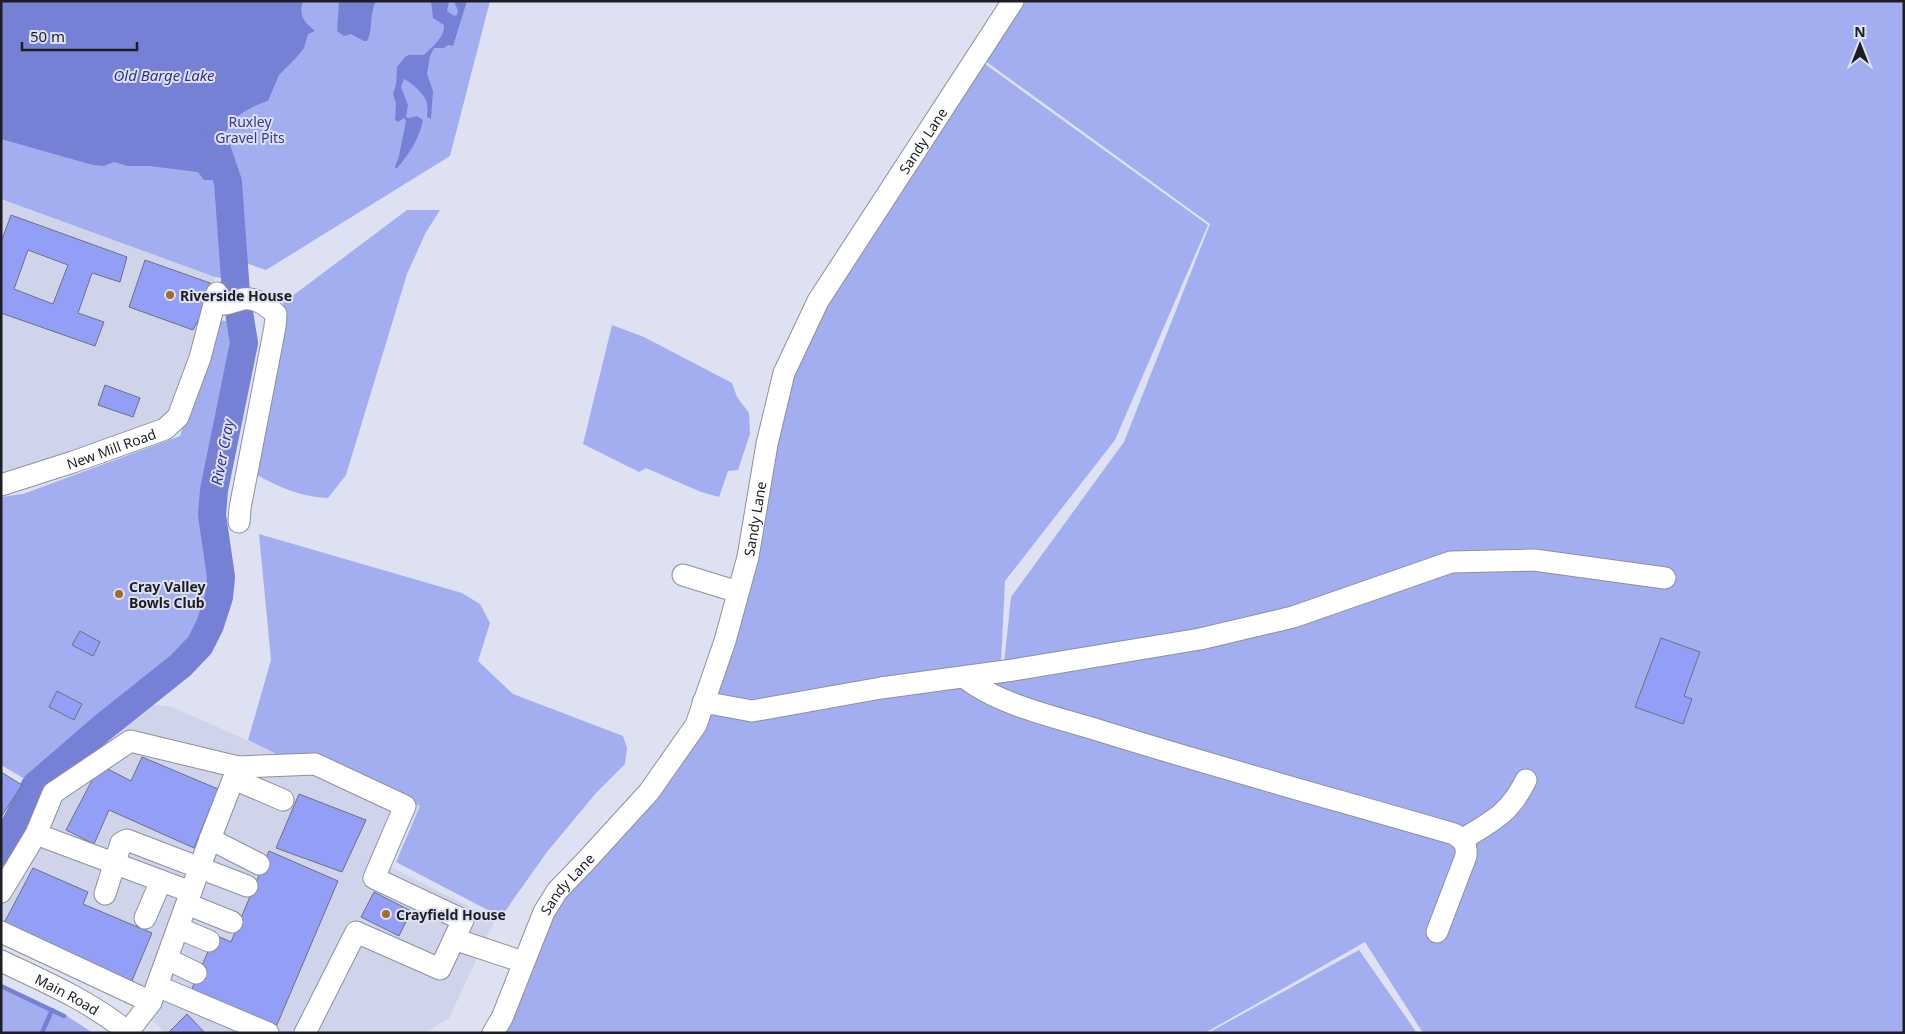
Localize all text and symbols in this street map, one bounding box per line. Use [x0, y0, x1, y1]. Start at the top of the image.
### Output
scale bar [22, 20, 138, 52]
north arrow [1835, 20, 1885, 70]
text: N [1854, 22, 1866, 41]
text: 50 m [30, 26, 65, 46]
water label: Old Barge Lake [114, 65, 215, 85]
street label: Sandy Lane [894, 103, 951, 177]
park label: Ruxley Gravel Pits [215, 112, 285, 147]
place label: Riverside House [180, 286, 292, 305]
marker: Riverside House [164, 289, 176, 301]
water label: River Cray [206, 416, 238, 487]
street label: New Mill Road [64, 424, 158, 473]
street label: Sandy Lane [739, 480, 770, 557]
place label: Cray Valley Bowls Club [129, 577, 206, 612]
marker: Cray Valley Bowls Club [113, 588, 125, 600]
street label: Sandy Lane [535, 849, 598, 918]
place label: Crayfield House [396, 905, 506, 924]
marker: Crayfield House [380, 908, 392, 920]
street label: Main Road [32, 969, 103, 1019]

